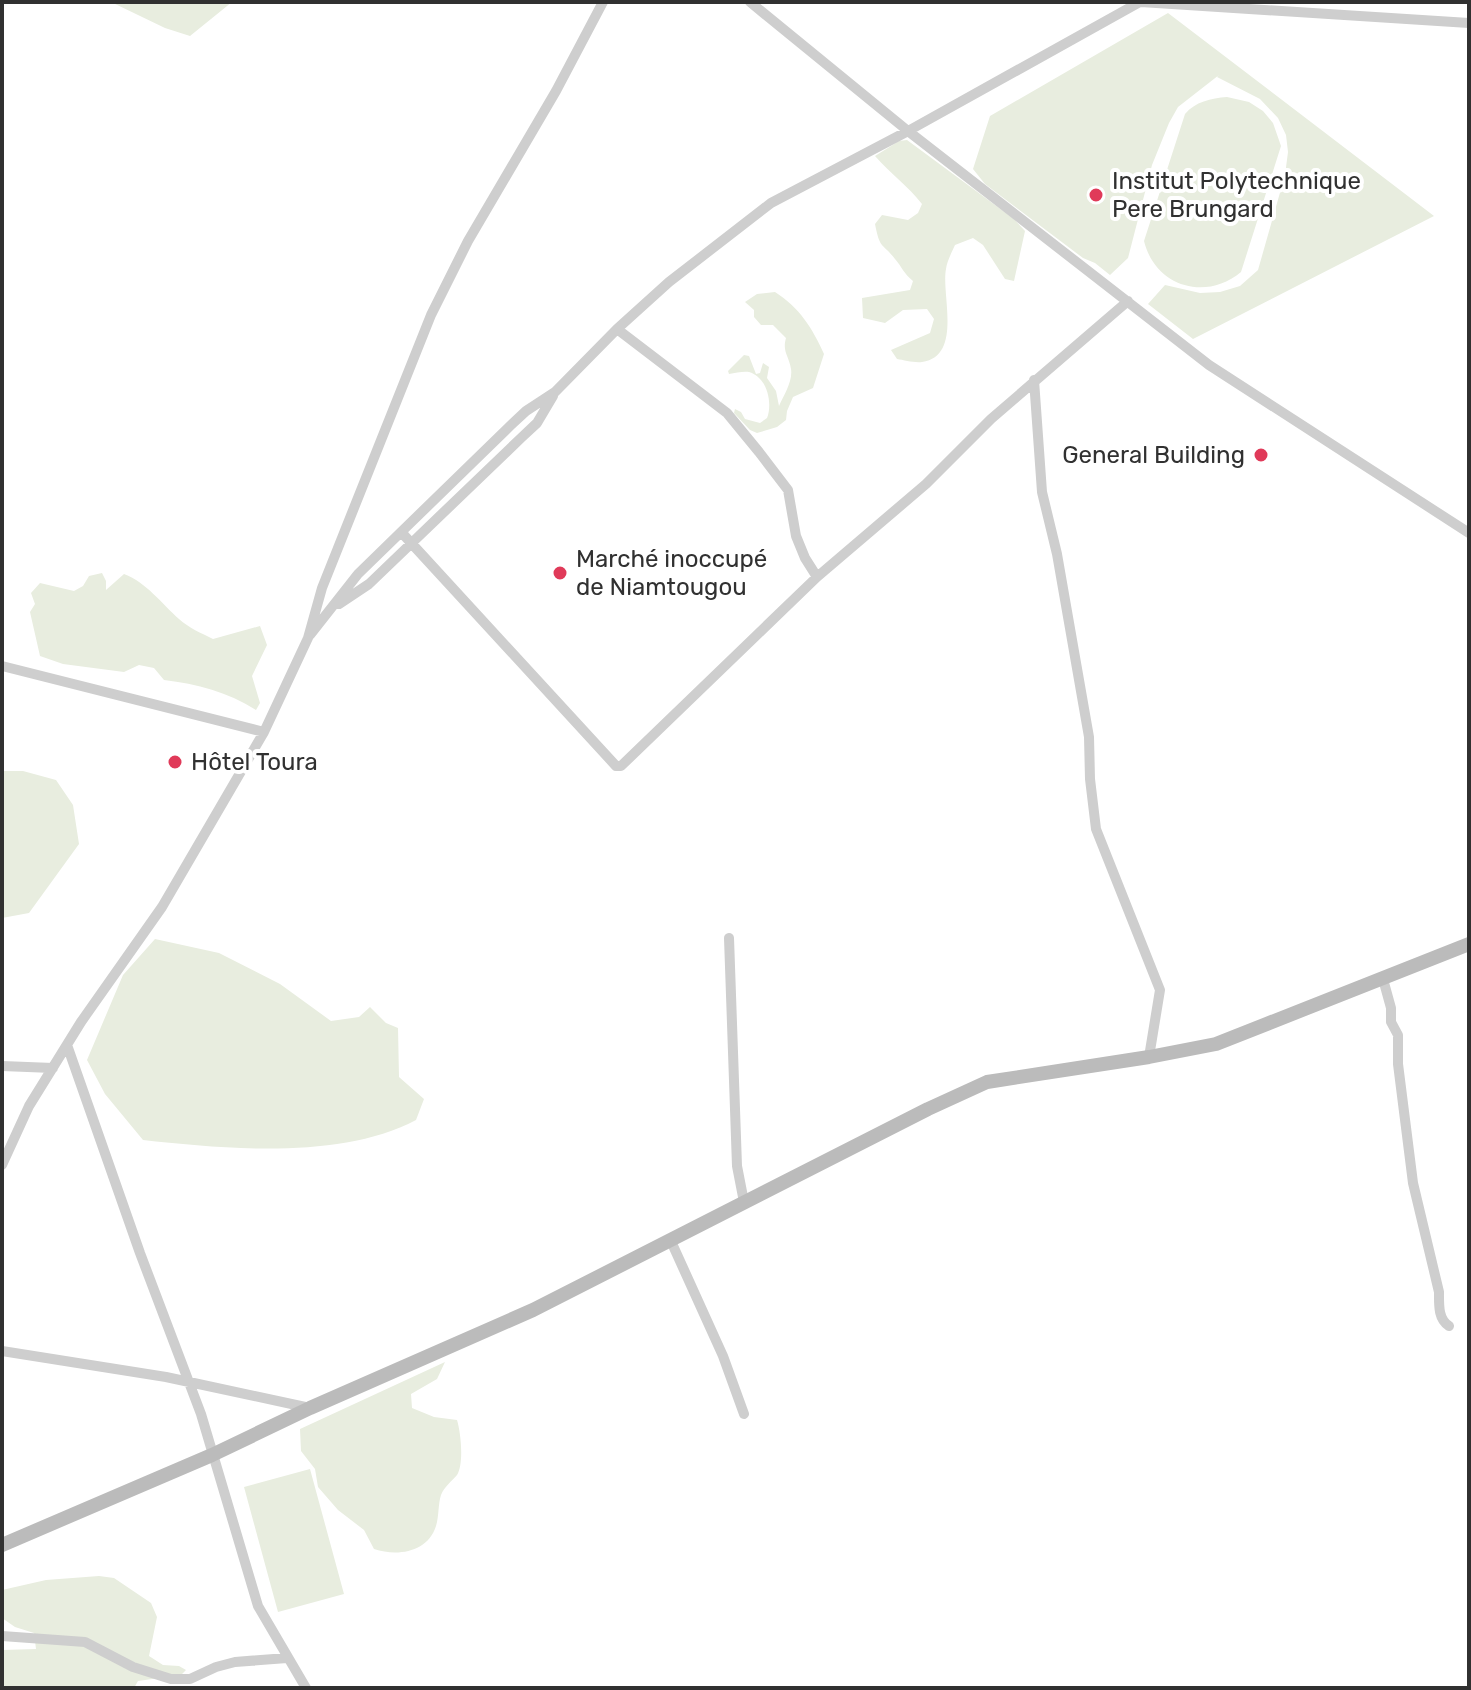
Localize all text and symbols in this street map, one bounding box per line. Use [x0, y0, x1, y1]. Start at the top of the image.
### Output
place label: Institut Polytechnique Pere Brungard [1112, 167, 1361, 223]
marker: Institut Polytechnique Pere Brungard [1087, 186, 1105, 204]
place label: General Building [1062, 441, 1245, 469]
marker: General Building [1252, 446, 1270, 464]
place label: Marché inoccupé de Niamtougou [576, 545, 767, 601]
marker: Marché inoccupé de Niamtougou [551, 564, 569, 582]
place label: Hôtel Toura [191, 748, 318, 776]
marker: Hôtel Toura [166, 753, 184, 771]

